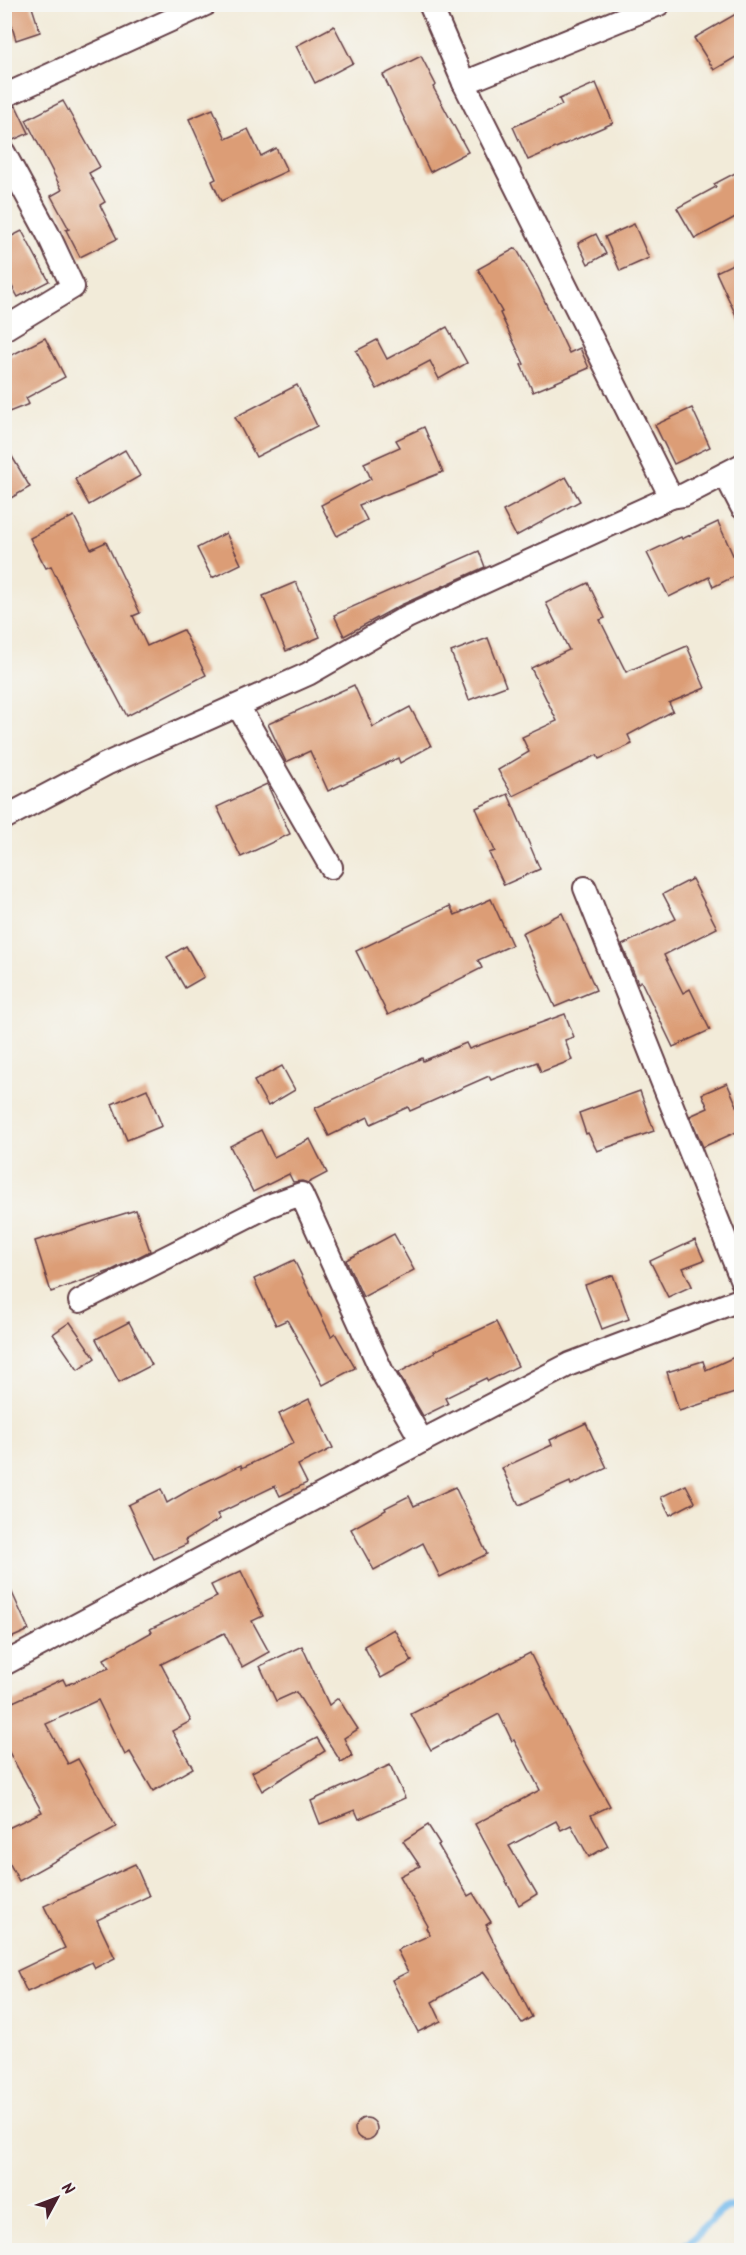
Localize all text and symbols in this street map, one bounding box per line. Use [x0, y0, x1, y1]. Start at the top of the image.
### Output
north arrow [27, 2168, 87, 2228]
text: N [54, 2177, 80, 2201]

